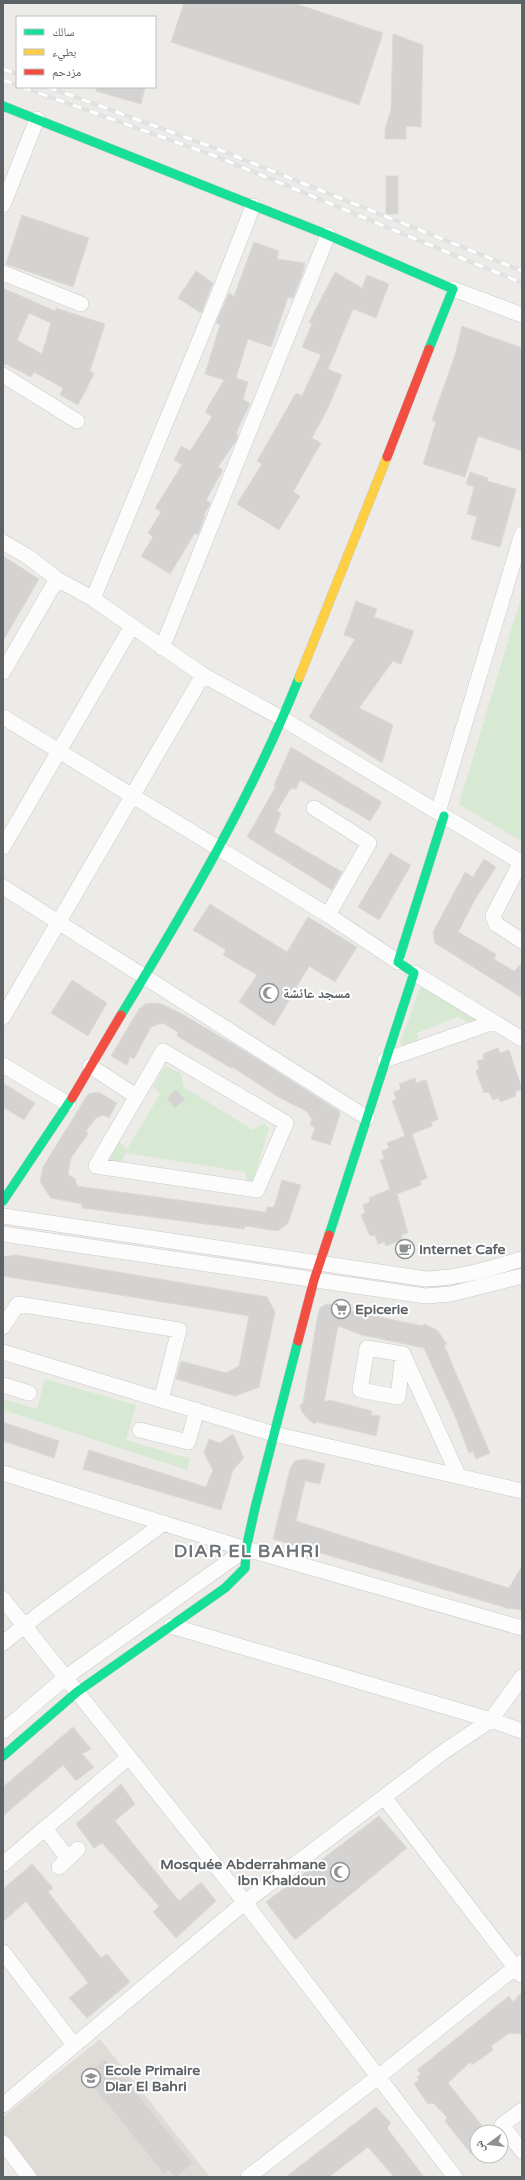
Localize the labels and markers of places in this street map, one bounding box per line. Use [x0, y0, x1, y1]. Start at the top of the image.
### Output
mosque icon: مسجد عائشة [258, 982, 280, 1004]
place label: مسجد عائشة [283, 985, 350, 1002]
cafe icon: Internet Cafe [394, 1238, 416, 1260]
place label: Internet Cafe [419, 1241, 506, 1258]
supermarket icon: Epicerie [330, 1298, 352, 1320]
place label: Epicerie [355, 1301, 408, 1318]
place label: Mosquée Abderrahmane Ibn Khaldoun [160, 1856, 326, 1889]
mosque icon: Mosquée Abderrahmane Ibn Khaldoun [329, 1861, 351, 1883]
place label: Ecole Primaire Diar El Bahri [105, 2062, 200, 2095]
school or university icon: Ecole Primaire Diar El Bahri [80, 2067, 102, 2089]

